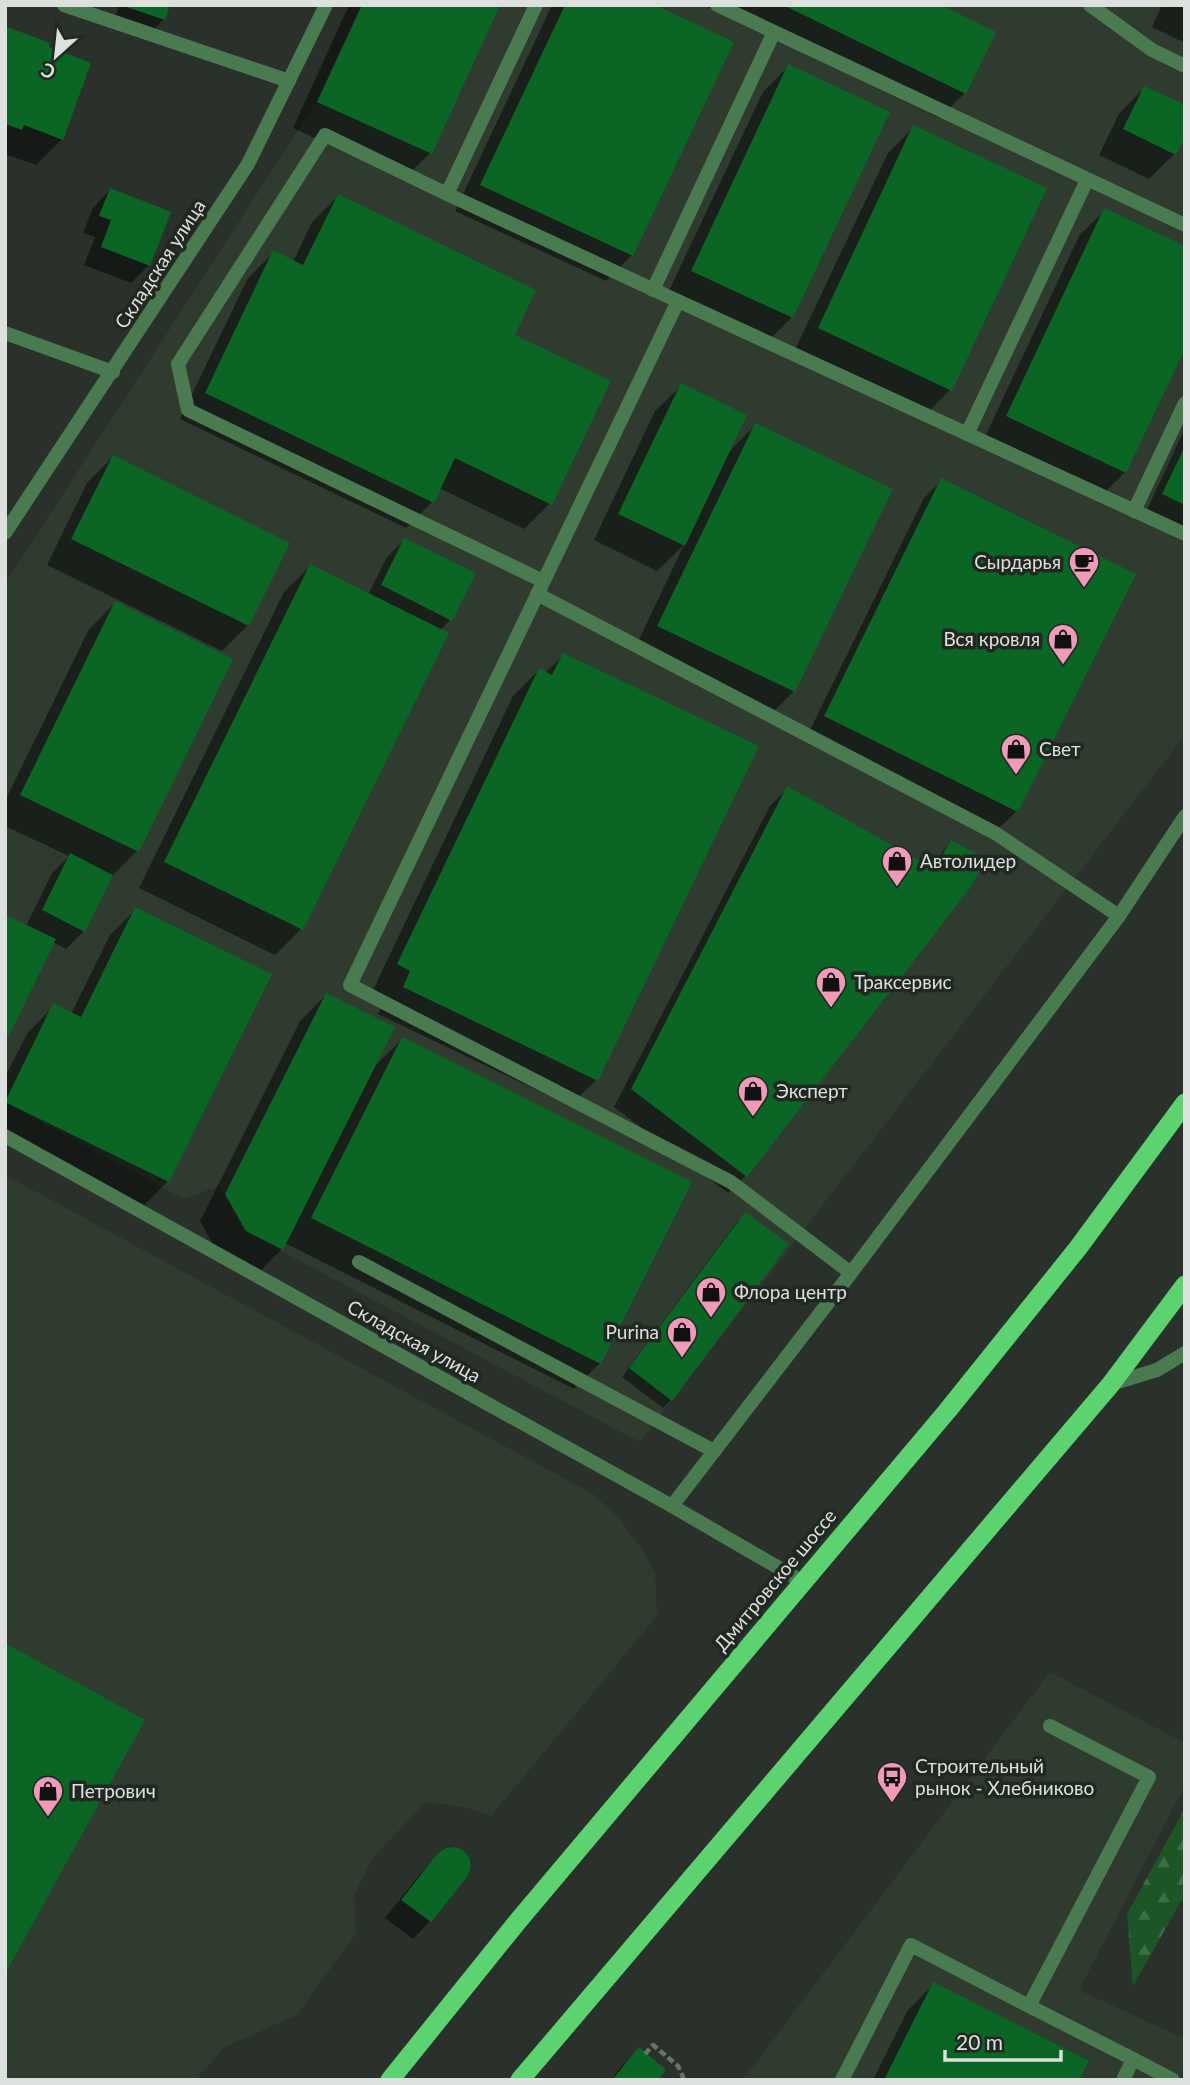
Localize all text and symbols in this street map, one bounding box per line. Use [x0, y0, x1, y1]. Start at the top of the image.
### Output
north arrow [21, 21, 91, 91]
text: С [37, 58, 59, 85]
street label: Складская улица [109, 195, 210, 333]
cafe icon: Сырдарья [1067, 545, 1101, 589]
place label: Сырдарья [974, 550, 1061, 573]
shop icon: Вся кровля [1046, 622, 1080, 666]
place label: Вся кровля [943, 627, 1040, 650]
shop icon: Свет [999, 732, 1033, 776]
place label: Свет [1039, 737, 1081, 760]
shop icon: Автолидер [880, 844, 914, 888]
place label: Автолидер [920, 849, 1016, 872]
shop icon: Траксервис [814, 965, 848, 1009]
place label: Траксервис [854, 970, 952, 993]
shop icon: Эксперт [736, 1074, 770, 1118]
place label: Эксперт [776, 1079, 848, 1102]
shop icon: Флора центр [694, 1275, 728, 1319]
place label: Флора центр [734, 1280, 847, 1303]
street label: Складская улица [343, 1294, 485, 1387]
shop icon: Purina [665, 1315, 699, 1359]
place label: Purina [606, 1320, 659, 1343]
street label: Дмитровское шоссе [709, 1504, 841, 1655]
place label: Строительный рынок - Хлебниково [915, 1754, 1094, 1799]
bus stop icon: Строительный рынок - Хлебниково [875, 1760, 909, 1804]
shop icon: Петрович [31, 1774, 65, 1818]
place label: Петрович [71, 1779, 156, 1802]
scale bar [945, 2018, 1060, 2062]
text: 20 m [956, 2029, 1003, 2054]

